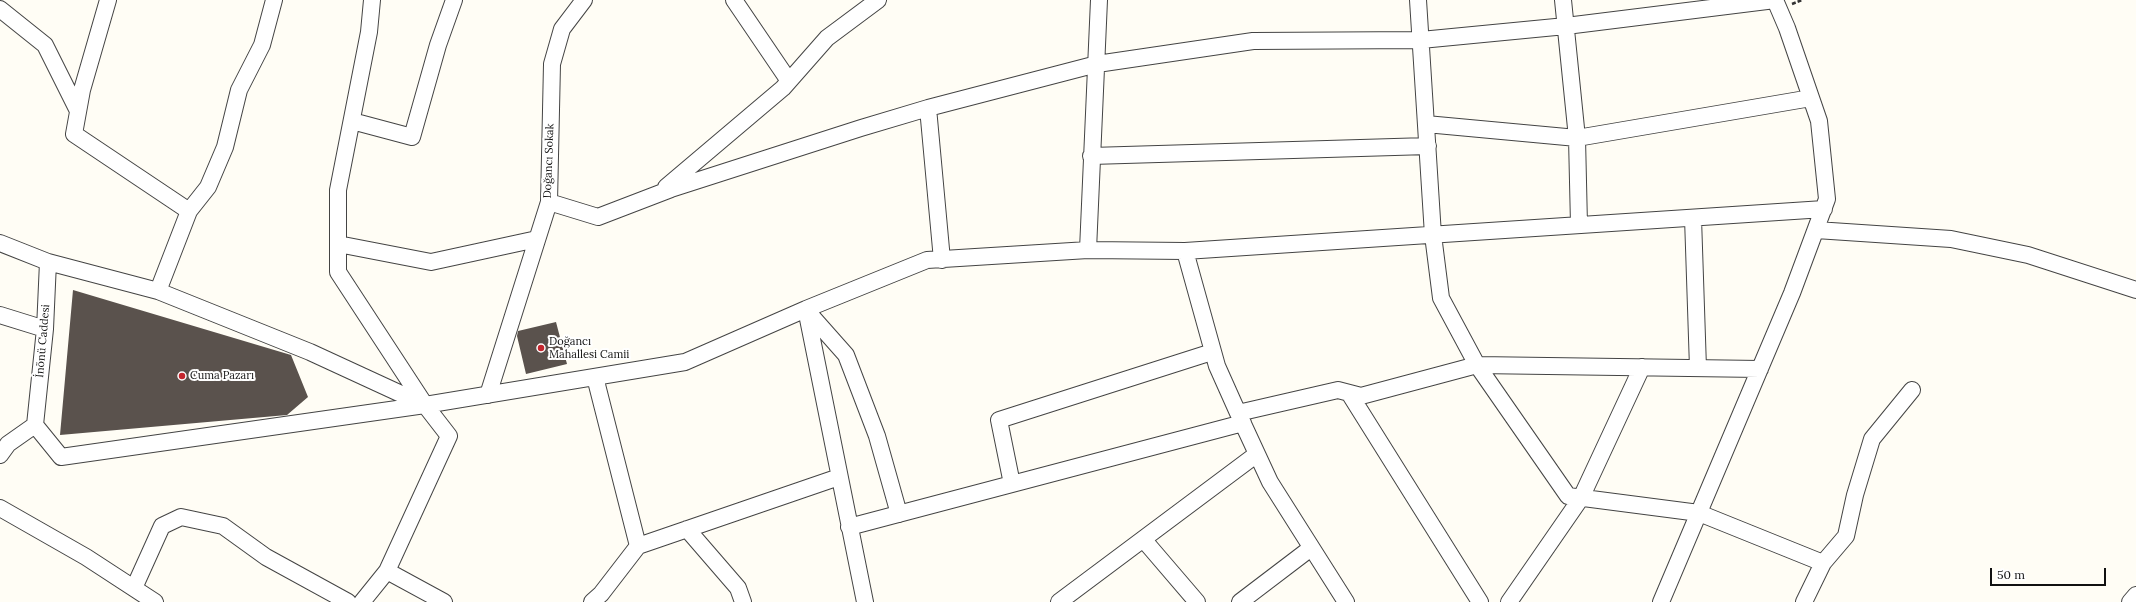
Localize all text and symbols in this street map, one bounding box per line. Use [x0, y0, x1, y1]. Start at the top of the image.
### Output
street label: Doğancı Sokak [541, 123, 557, 199]
street label: İnönü Caddesi [33, 304, 53, 378]
place label: Doğancı Mahallesi Camii [549, 335, 629, 361]
marker: Doğancı Mahallesi Camii [536, 343, 546, 353]
place label: Cuma Pazarı [190, 369, 254, 383]
marker: Cuma Pazarı [177, 371, 187, 381]
scale bar [1992, 560, 2108, 586]
text: 50 m [1997, 567, 2025, 582]

